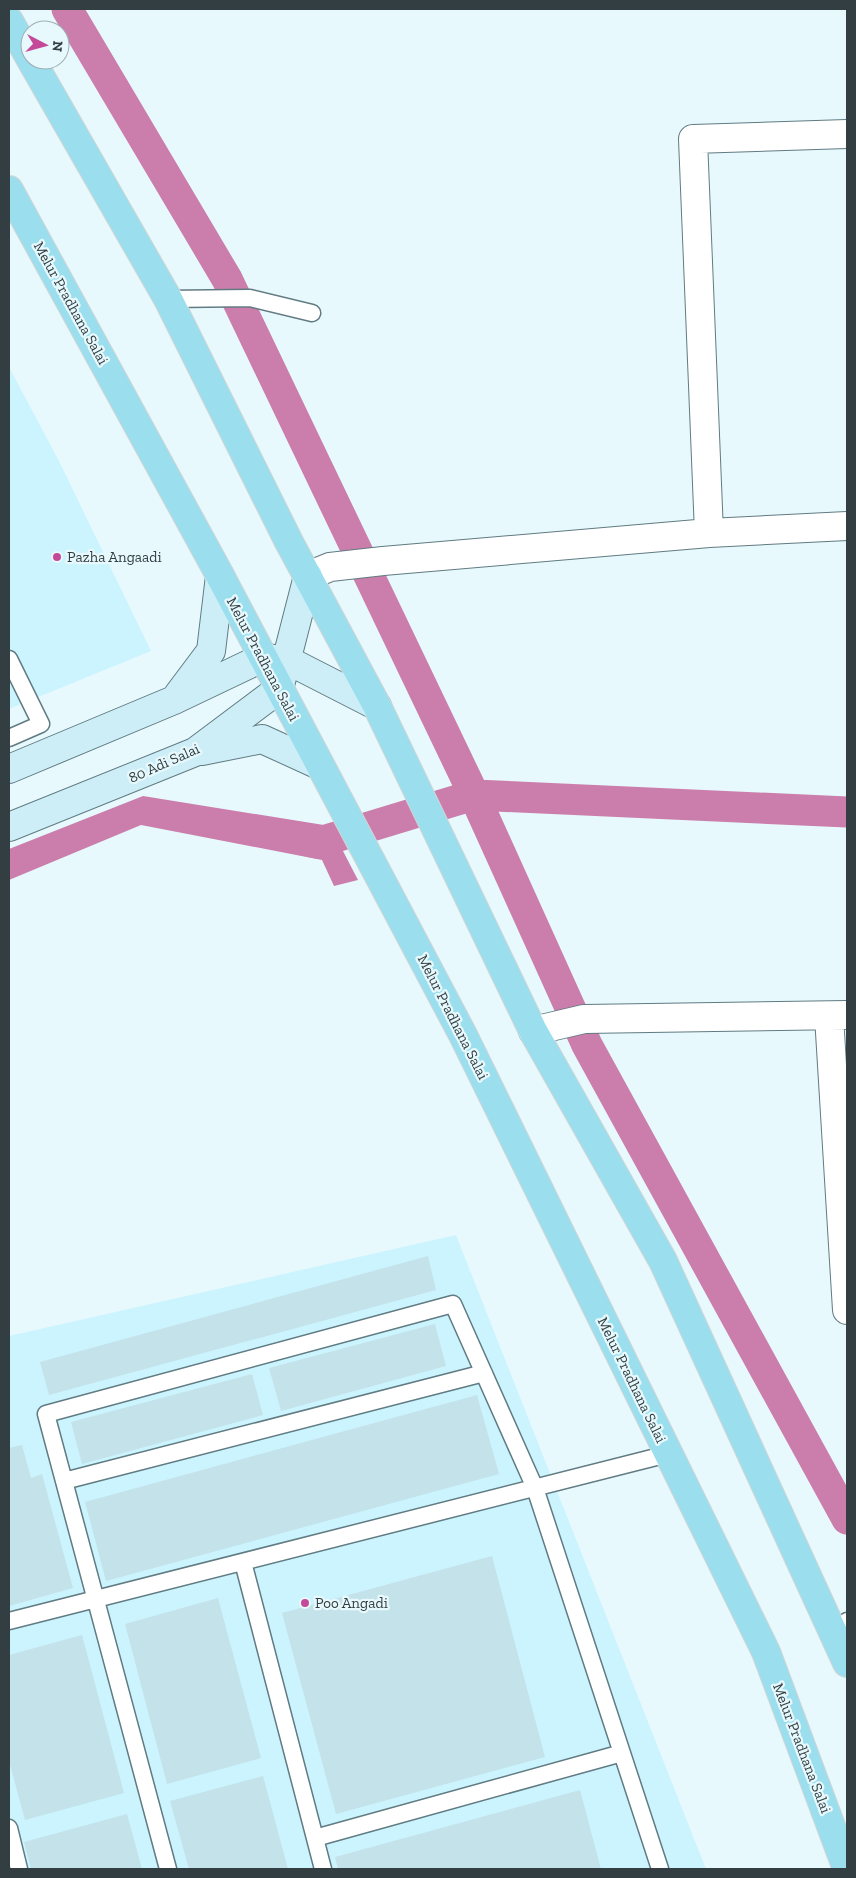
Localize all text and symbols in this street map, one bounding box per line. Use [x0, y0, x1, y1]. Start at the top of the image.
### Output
north arrow [20, 20, 70, 70]
text: N [48, 40, 66, 53]
street label: Melur Pradhana Salai [30, 238, 112, 368]
place label: Pazha Angaadi [67, 548, 162, 566]
marker: Pazha Angaadi [51, 551, 63, 563]
street label: Melur Pradhana Salai [223, 594, 303, 724]
street label: 80 Adi Salai [126, 739, 202, 787]
street label: Melur Pradhana Salai [414, 952, 492, 1082]
street label: Melur Pradhana Salai [594, 1314, 670, 1446]
place label: Poo Angadi [315, 1594, 388, 1612]
marker: Poo Angadi [299, 1597, 311, 1609]
street label: Melur Pradhana Salai [769, 1680, 835, 1816]

